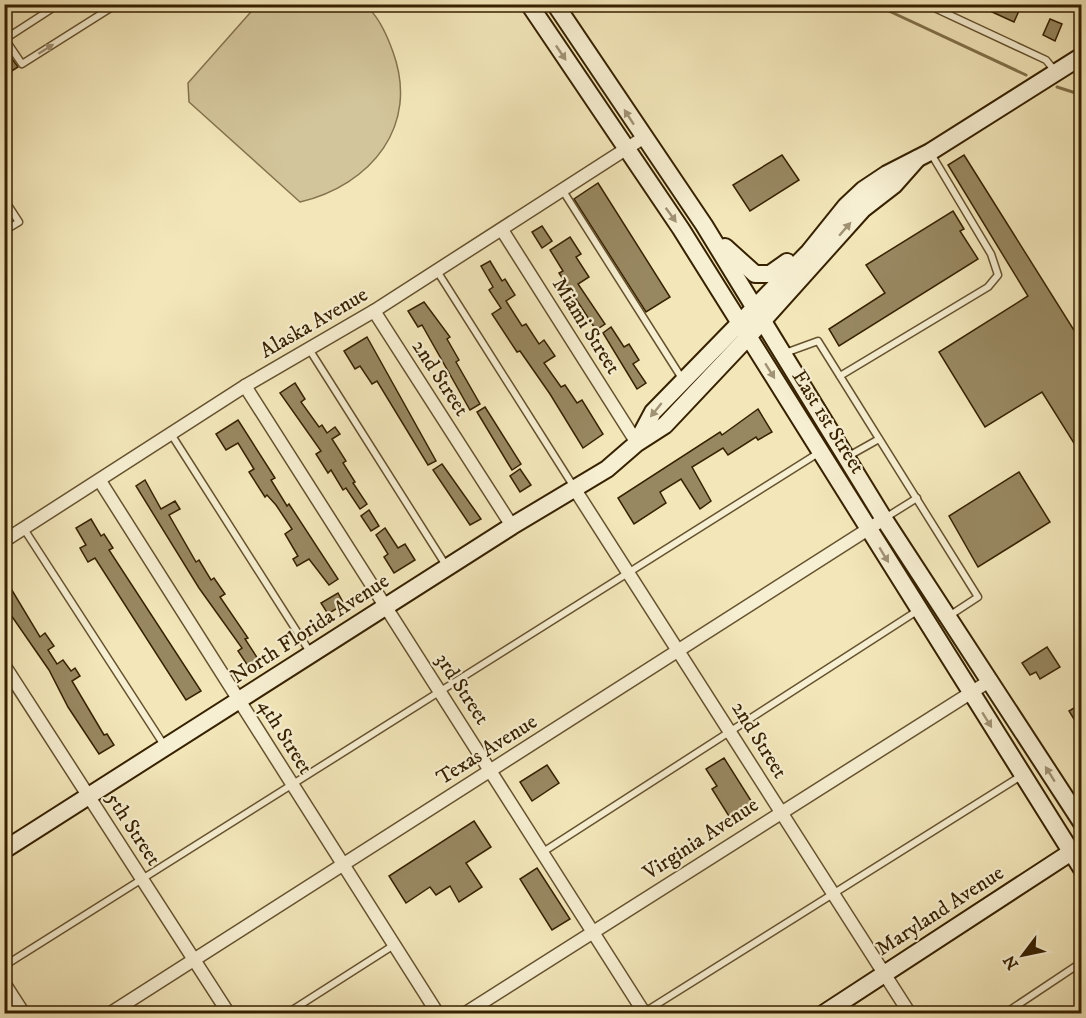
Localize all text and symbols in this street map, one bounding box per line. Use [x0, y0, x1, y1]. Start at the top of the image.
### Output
one-way arrow [37, 44, 54, 55]
one-way arrow [556, 45, 567, 62]
one-way arrow [624, 109, 635, 125]
one-way arrow [664, 207, 676, 222]
one-way arrow [838, 222, 851, 237]
street label: Miami Street [546, 273, 626, 379]
street label: Alaska Avenue [256, 282, 373, 364]
street label: 2nd Street [406, 335, 474, 421]
one-way arrow [764, 363, 775, 379]
street label: East 1st Street [786, 365, 870, 479]
one-way arrow [650, 402, 663, 418]
one-way arrow [878, 547, 889, 563]
street label: North Florida Avenue [226, 568, 394, 690]
street label: 3rd Street [429, 648, 495, 730]
street label: 4th Street [252, 694, 318, 780]
street label: 2nd Street [725, 697, 793, 784]
street label: Texas Avenue [432, 709, 542, 791]
one-way arrow [982, 712, 993, 728]
one-way arrow [1045, 766, 1056, 782]
street label: 5th Street [100, 787, 166, 871]
street label: Virginia Avenue [638, 792, 764, 886]
street label: Maryland Avenue [871, 860, 1009, 962]
north arrow [993, 925, 1053, 985]
text: N [999, 952, 1023, 973]

